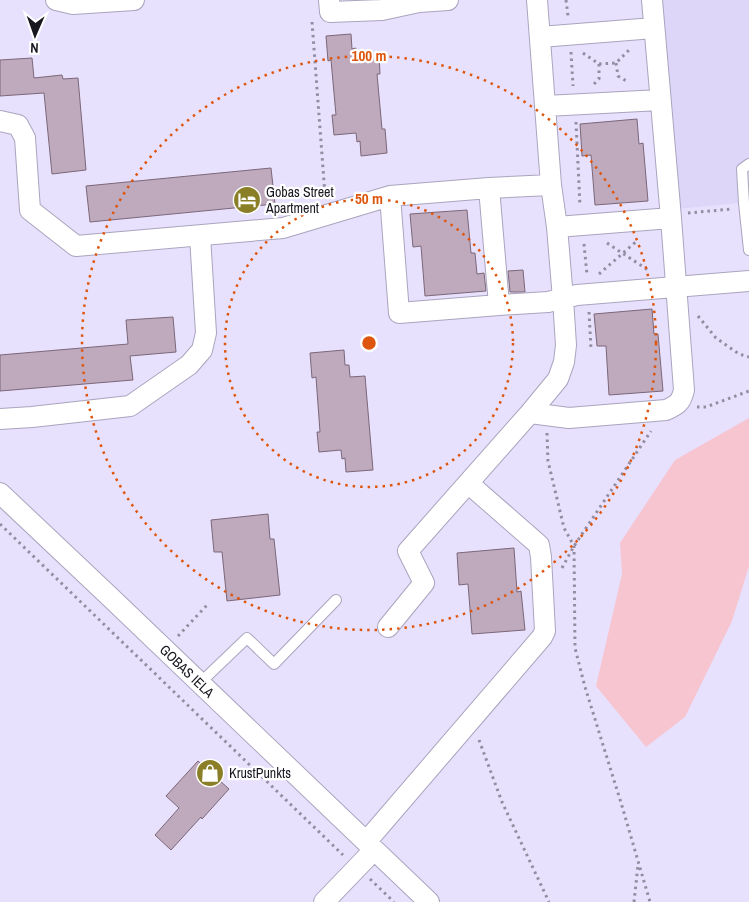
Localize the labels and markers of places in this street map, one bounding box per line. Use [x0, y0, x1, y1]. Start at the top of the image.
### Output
place label: Gobas Street Apartment [265, 183, 334, 217]
hotel icon: Gobas Street Apartment [232, 185, 262, 215]
centre of rings [360, 334, 378, 352]
shop icon: KrustPunkts [195, 758, 225, 788]
place label: KrustPunkts [229, 764, 291, 782]

